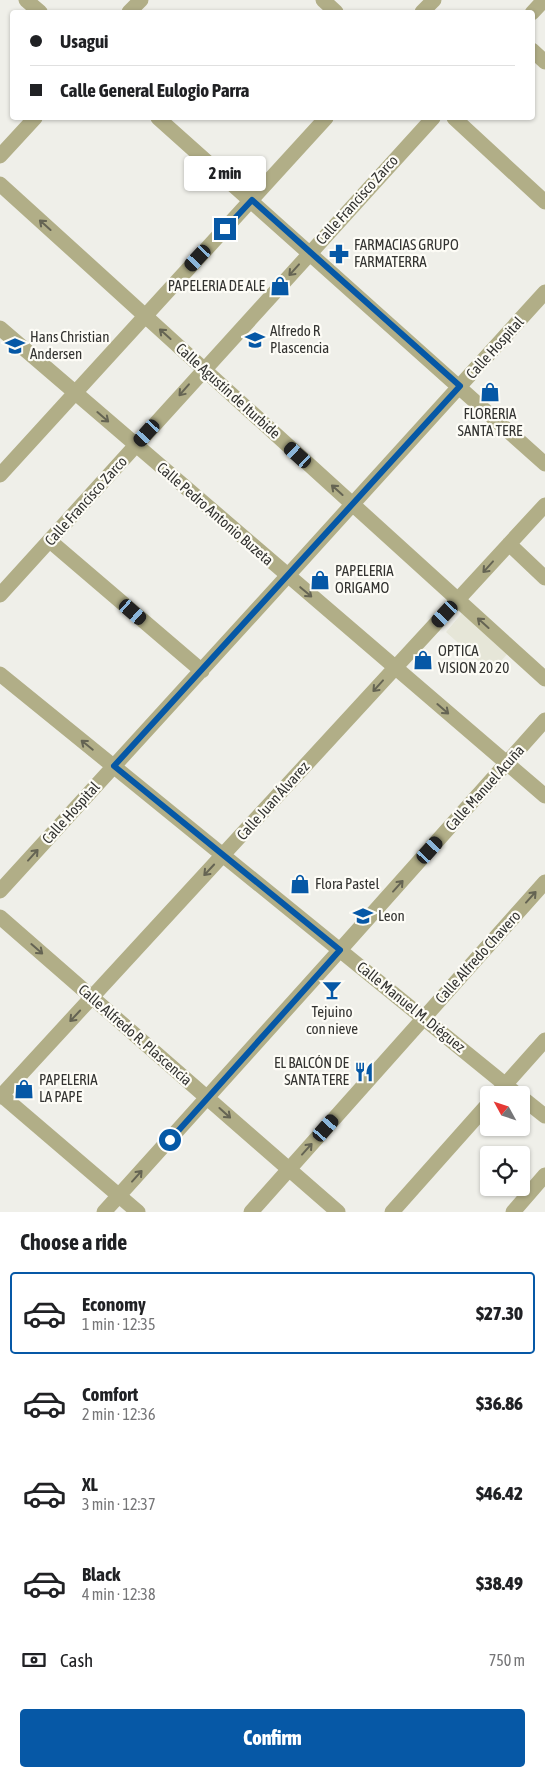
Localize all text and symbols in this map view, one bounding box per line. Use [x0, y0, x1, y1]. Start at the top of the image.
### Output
text: Usagui [60, 30, 108, 52]
text: Calle General Eulogio Parra [60, 79, 249, 101]
street label: Calle Francisco Zarco [312, 152, 401, 248]
callout: 2 min [184, 156, 266, 192]
text: 2 min [209, 164, 241, 182]
route end [214, 218, 236, 240]
one-way arrow [38, 219, 51, 230]
place label: FARMACIAS GRUPO FARMATERRA [354, 236, 459, 270]
car [182, 242, 213, 274]
pharmacy icon: FARMACIAS GRUPO FARMATERRA [328, 243, 350, 265]
one-way arrow [288, 264, 300, 277]
shop icon: PAPELERIA DE ALE [269, 275, 291, 297]
place label: PAPELERIA DE ALE [168, 277, 266, 294]
street label: Calle Hospital [462, 313, 527, 382]
place label: Alfredo R Plascencia [270, 322, 329, 356]
place label: Hans Christian Andersen [30, 328, 110, 362]
one-way arrow [158, 328, 171, 340]
school or university icon: Alfredo R Plascencia [244, 329, 266, 351]
school or university icon: Hans Christian Andersen [4, 335, 26, 357]
street label: Calle Agustín de Iturbide [173, 339, 284, 442]
shop icon: FLORERIA SANTA TERE [479, 381, 501, 403]
one-way arrow [179, 384, 190, 397]
place label: FLORERIA SANTA TERE [458, 405, 523, 439]
one-way arrow [96, 412, 109, 423]
car [131, 417, 162, 449]
car [281, 439, 314, 471]
street label: Calle Francisco Zarco [41, 453, 130, 549]
street label: Calle Pedro Antonio Buzeta [154, 459, 277, 569]
one-way arrow [330, 484, 343, 496]
one-way arrow [482, 560, 494, 573]
place label: PAPELERIA ORIGAMO [335, 562, 394, 596]
shop icon: PAPELERIA ORIGAMO [309, 569, 331, 591]
one-way arrow [299, 586, 312, 597]
car [116, 596, 149, 628]
car [429, 598, 460, 630]
one-way arrow [477, 617, 489, 629]
place label: OPTICA VISION 20 20 [438, 642, 509, 676]
shop icon: OPTICA VISION 20 20 [412, 649, 434, 671]
one-way arrow [372, 679, 384, 692]
one-way arrow [436, 703, 449, 714]
one-way arrow [81, 739, 94, 750]
street label: Calle Manuel Acuña [442, 741, 527, 834]
street label: Calle Juan Álvarez [233, 758, 313, 843]
street label: Calle Hospital [38, 778, 103, 847]
car [414, 834, 445, 866]
one-way arrow [27, 848, 39, 861]
one-way arrow [203, 864, 215, 877]
shop icon: Flora Pastel [289, 873, 311, 895]
place label: Flora Pastel [315, 875, 379, 892]
one-way arrow [392, 880, 403, 893]
one-way arrow [526, 891, 537, 904]
school or university icon: Leon [352, 905, 374, 927]
place label: Leon [378, 907, 405, 924]
street label: Calle Alfredo Chavero [432, 907, 524, 1006]
one-way arrow [30, 943, 43, 955]
street label: Calle Manuel M. Diéguez [354, 958, 469, 1056]
bar icon: Tejuino con nieve [321, 979, 343, 1001]
street label: Calle Alfredo R. Plascencia [75, 981, 196, 1089]
place label: Tejuino con nieve [306, 1003, 358, 1037]
one-way arrow [69, 1009, 81, 1022]
place label: EL BALCÓN DE SANTA TERE [274, 1054, 350, 1088]
restaurant icon: EL BALCÓN DE SANTA TERE [353, 1061, 375, 1083]
place label: PAPELERIA LA PAPE [39, 1071, 98, 1105]
shop icon: PAPELERIA LA PAPE [13, 1078, 35, 1100]
north arrow [480, 1086, 530, 1136]
map controls [480, 1086, 530, 1196]
one-way arrow [218, 1107, 231, 1119]
car [310, 1112, 341, 1144]
route start [159, 1129, 181, 1151]
one-way arrow [301, 1143, 313, 1156]
button: locate [480, 1146, 530, 1196]
one-way arrow [131, 1170, 143, 1182]
text: Choose a ride [20, 1229, 127, 1255]
icon: car [22, 1291, 67, 1336]
text: Economy [82, 1293, 146, 1315]
text: $27.30 [476, 1302, 523, 1324]
text: 1 min · 12:35 [82, 1315, 155, 1333]
icon: car [22, 1381, 67, 1426]
text: Comfort [82, 1383, 138, 1405]
text: $36.86 [476, 1392, 523, 1414]
text: 2 min · 12:36 [82, 1405, 155, 1423]
icon: car [22, 1471, 67, 1516]
text: XL [82, 1473, 98, 1495]
text: $46.42 [476, 1482, 523, 1504]
text: 3 min · 12:37 [82, 1495, 155, 1513]
icon: car [22, 1561, 67, 1606]
text: Black [82, 1563, 120, 1585]
text: $38.49 [476, 1572, 523, 1594]
text: 4 min · 12:38 [82, 1585, 155, 1603]
icon: cash [20, 1646, 48, 1674]
text: Cash [60, 1649, 93, 1671]
text: 750 m [489, 1651, 525, 1669]
button: Confirm [20, 1709, 525, 1767]

